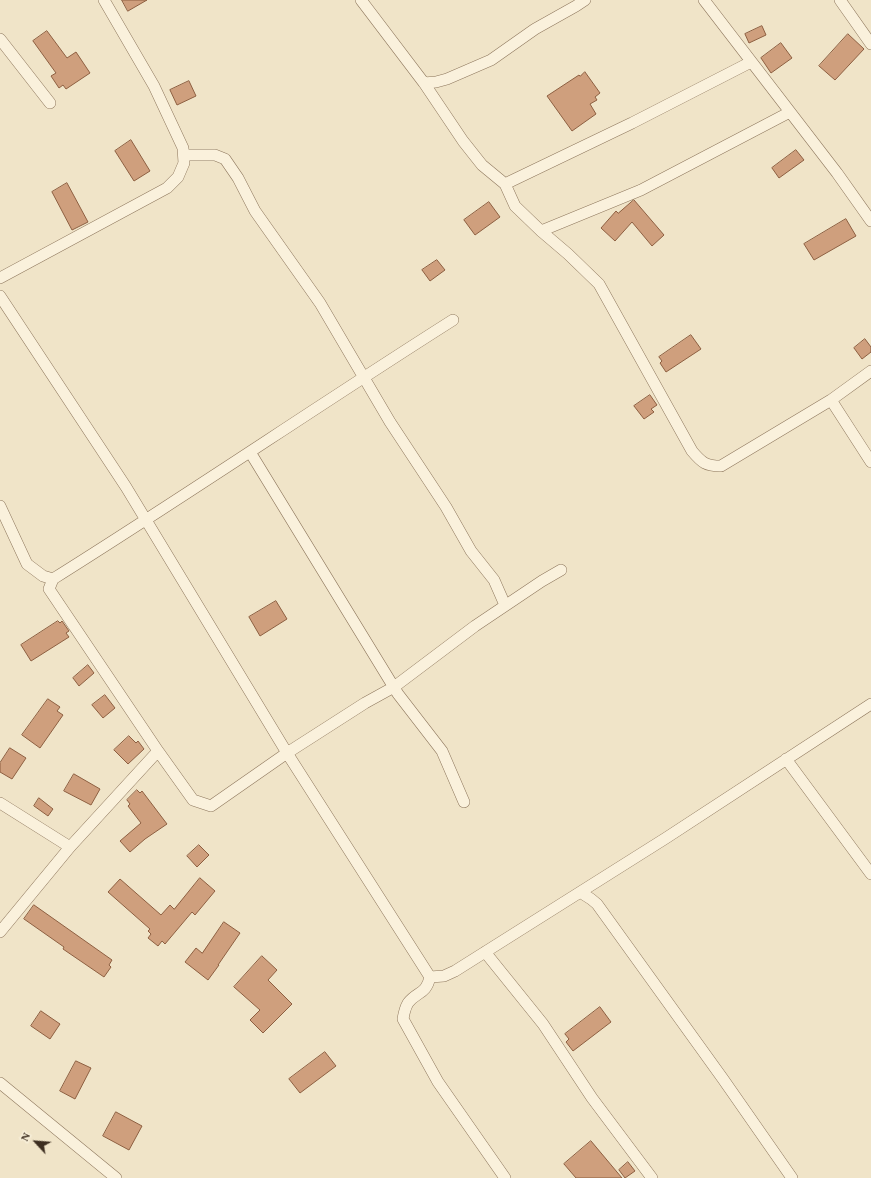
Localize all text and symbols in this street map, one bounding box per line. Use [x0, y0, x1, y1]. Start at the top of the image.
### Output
north arrow [16, 1122, 56, 1162]
text: N [18, 1131, 32, 1143]

